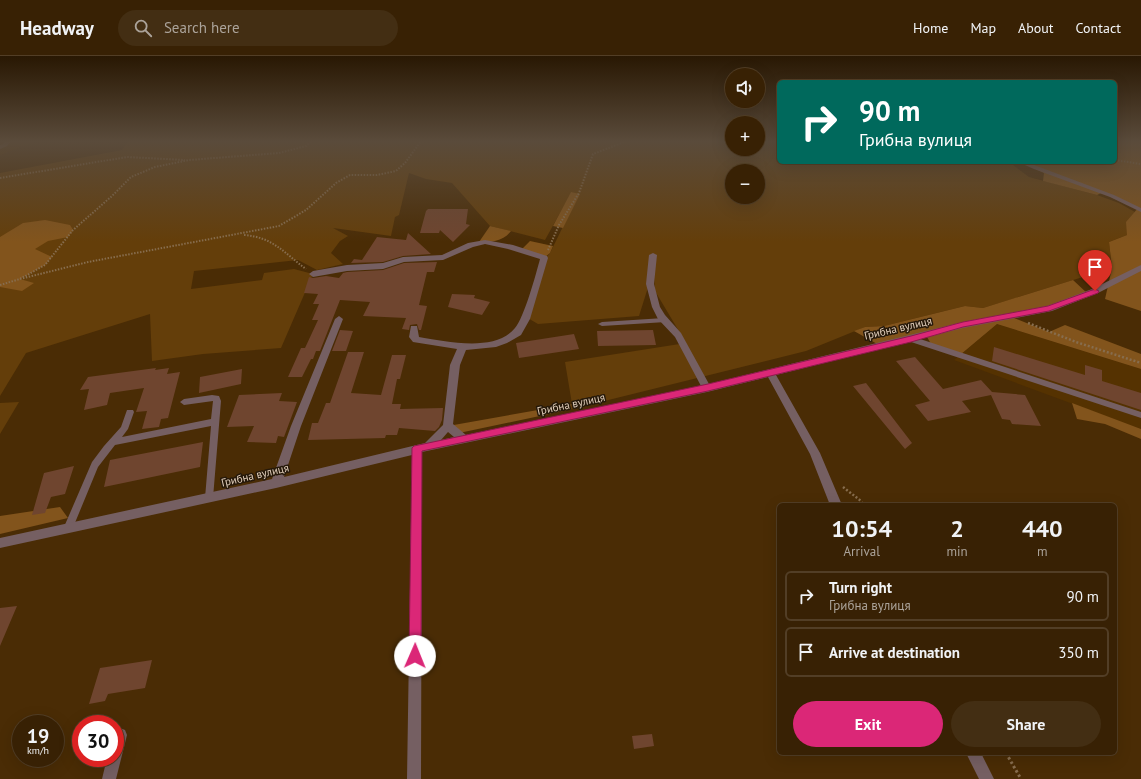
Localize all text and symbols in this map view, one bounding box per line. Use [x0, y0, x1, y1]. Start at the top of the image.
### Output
search box [118, 10, 398, 46]
text: Headway [20, 16, 94, 40]
icon: search [132, 17, 154, 39]
text: Search here [164, 18, 240, 37]
text: Home [913, 19, 948, 37]
text: Map [970, 19, 996, 37]
text: About [1018, 19, 1054, 37]
text: Contact [1076, 19, 1121, 37]
map controls [725, 68, 765, 204]
button: sound [725, 68, 765, 108]
text: 90 m [859, 92, 920, 129]
icon: right [793, 96, 845, 148]
button: + [725, 116, 765, 156]
text: Грибна вулиця [859, 128, 972, 151]
button: − [725, 164, 765, 204]
pin [1078, 250, 1112, 291]
icon: arrive [1084, 256, 1106, 278]
street label: Грибна вулиця [863, 313, 933, 343]
street label: Грибна вулиця [536, 390, 606, 418]
street label: Грибна вулиця [220, 460, 290, 490]
text: 10:54 [831, 513, 892, 544]
text: 2 [950, 513, 964, 544]
text: 440 [1022, 513, 1063, 544]
text: Arrival [844, 543, 880, 560]
text: min [946, 543, 968, 560]
text: m [1037, 543, 1048, 560]
text: Turn right [829, 578, 892, 597]
icon: right [795, 585, 817, 607]
text: 90 m [1066, 587, 1099, 606]
text: Грибна вулиця [829, 597, 911, 614]
position arrow [394, 635, 436, 677]
icon: arrive [795, 641, 817, 663]
text: Arrive at destination [829, 643, 960, 662]
text: 350 m [1058, 643, 1099, 662]
button: Exit [793, 701, 943, 747]
button: Share [951, 701, 1101, 747]
speed limit sign: 30 [72, 715, 124, 767]
text: 19 [27, 723, 49, 749]
text: km/h [27, 744, 49, 757]

